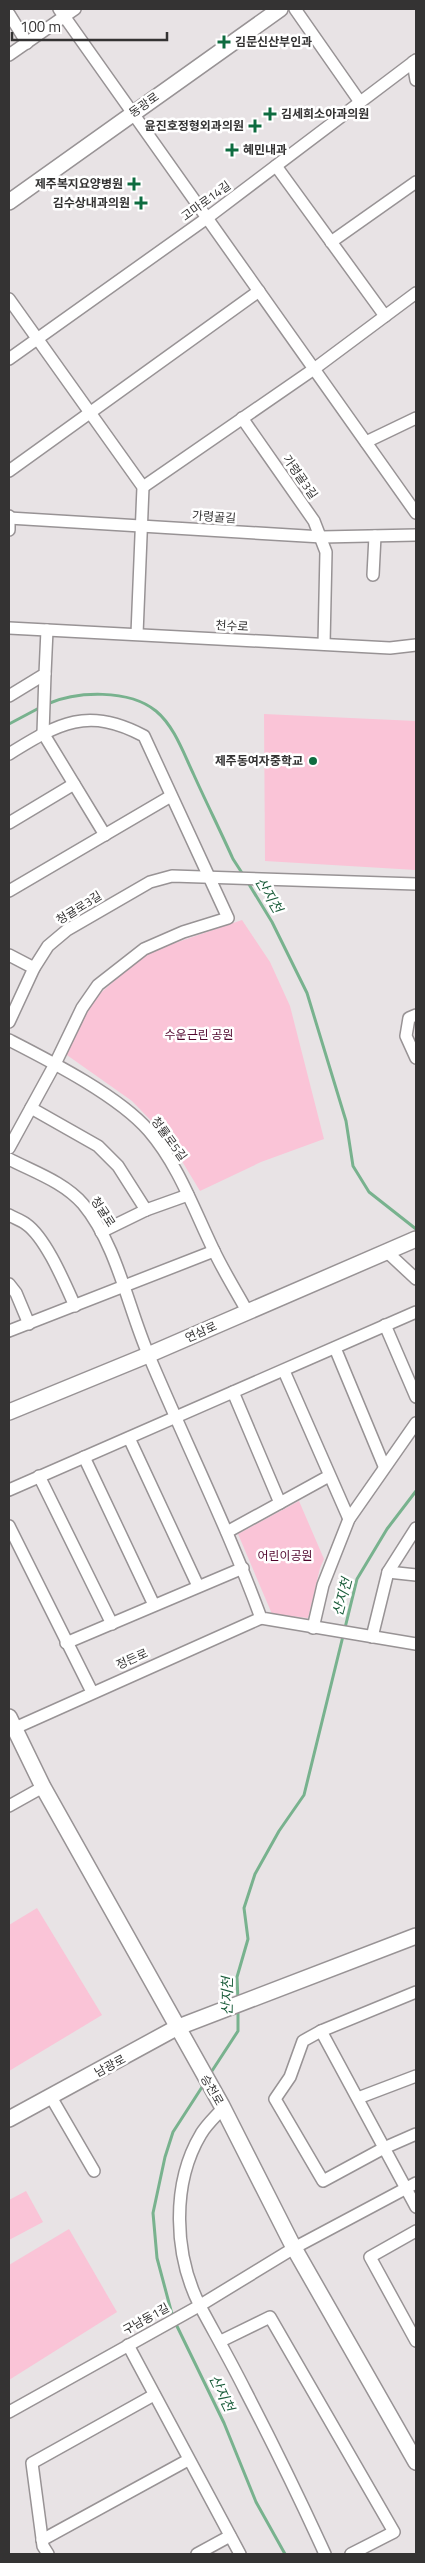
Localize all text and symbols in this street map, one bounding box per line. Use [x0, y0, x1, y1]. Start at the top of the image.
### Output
scale bar [12, 10, 168, 42]
text: 100 m [20, 15, 61, 38]
place label: 김문신산부인과 [235, 32, 312, 51]
marker: 김문신산부인과 [217, 35, 231, 49]
street label: 동광로 [125, 87, 163, 122]
place label: 김세희소아과의원 [281, 104, 369, 123]
marker: 김세희소아과의원 [263, 107, 277, 121]
place label: 윤진호정형외과의원 [145, 116, 244, 135]
marker: 윤진호정형외과의원 [248, 119, 262, 133]
place label: 혜민내과 [243, 140, 287, 159]
marker: 혜민내과 [225, 143, 239, 157]
place label: 제주복지요양병원 [35, 174, 123, 193]
street label: 고마로14길 [177, 176, 235, 225]
marker: 제주복지요양병원 [127, 177, 141, 191]
place label: 김수상내과의원 [53, 193, 130, 212]
marker: 김수상내과의원 [134, 196, 148, 210]
street label: 가령골3길 [278, 450, 323, 503]
street label: 가령골길 [191, 505, 237, 528]
street label: 천수로 [215, 615, 249, 636]
place label: 제주동여자중학교 [215, 751, 303, 770]
marker: 제주동여자중학교 [307, 755, 319, 767]
water label: 산지천 [250, 873, 289, 918]
street label: 청귤로3길 [52, 886, 105, 929]
park label: 수운근린 공원 [165, 1025, 233, 1044]
street label: 청률로5길 [147, 1113, 192, 1165]
street label: 청귤로 [86, 1193, 120, 1231]
street label: 연삼로 [182, 1316, 220, 1347]
park label: 어린이공원 [257, 1546, 313, 1565]
water label: 산지천 [326, 1574, 357, 1618]
street label: 정든로 [113, 1643, 151, 1674]
water label: 산지천 [216, 1975, 237, 2015]
street label: 남광로 [91, 2049, 129, 2082]
street label: 승천로 [196, 2071, 229, 2109]
street label: 구남동1길 [119, 2298, 173, 2339]
water label: 산지천 [205, 2371, 241, 2416]

